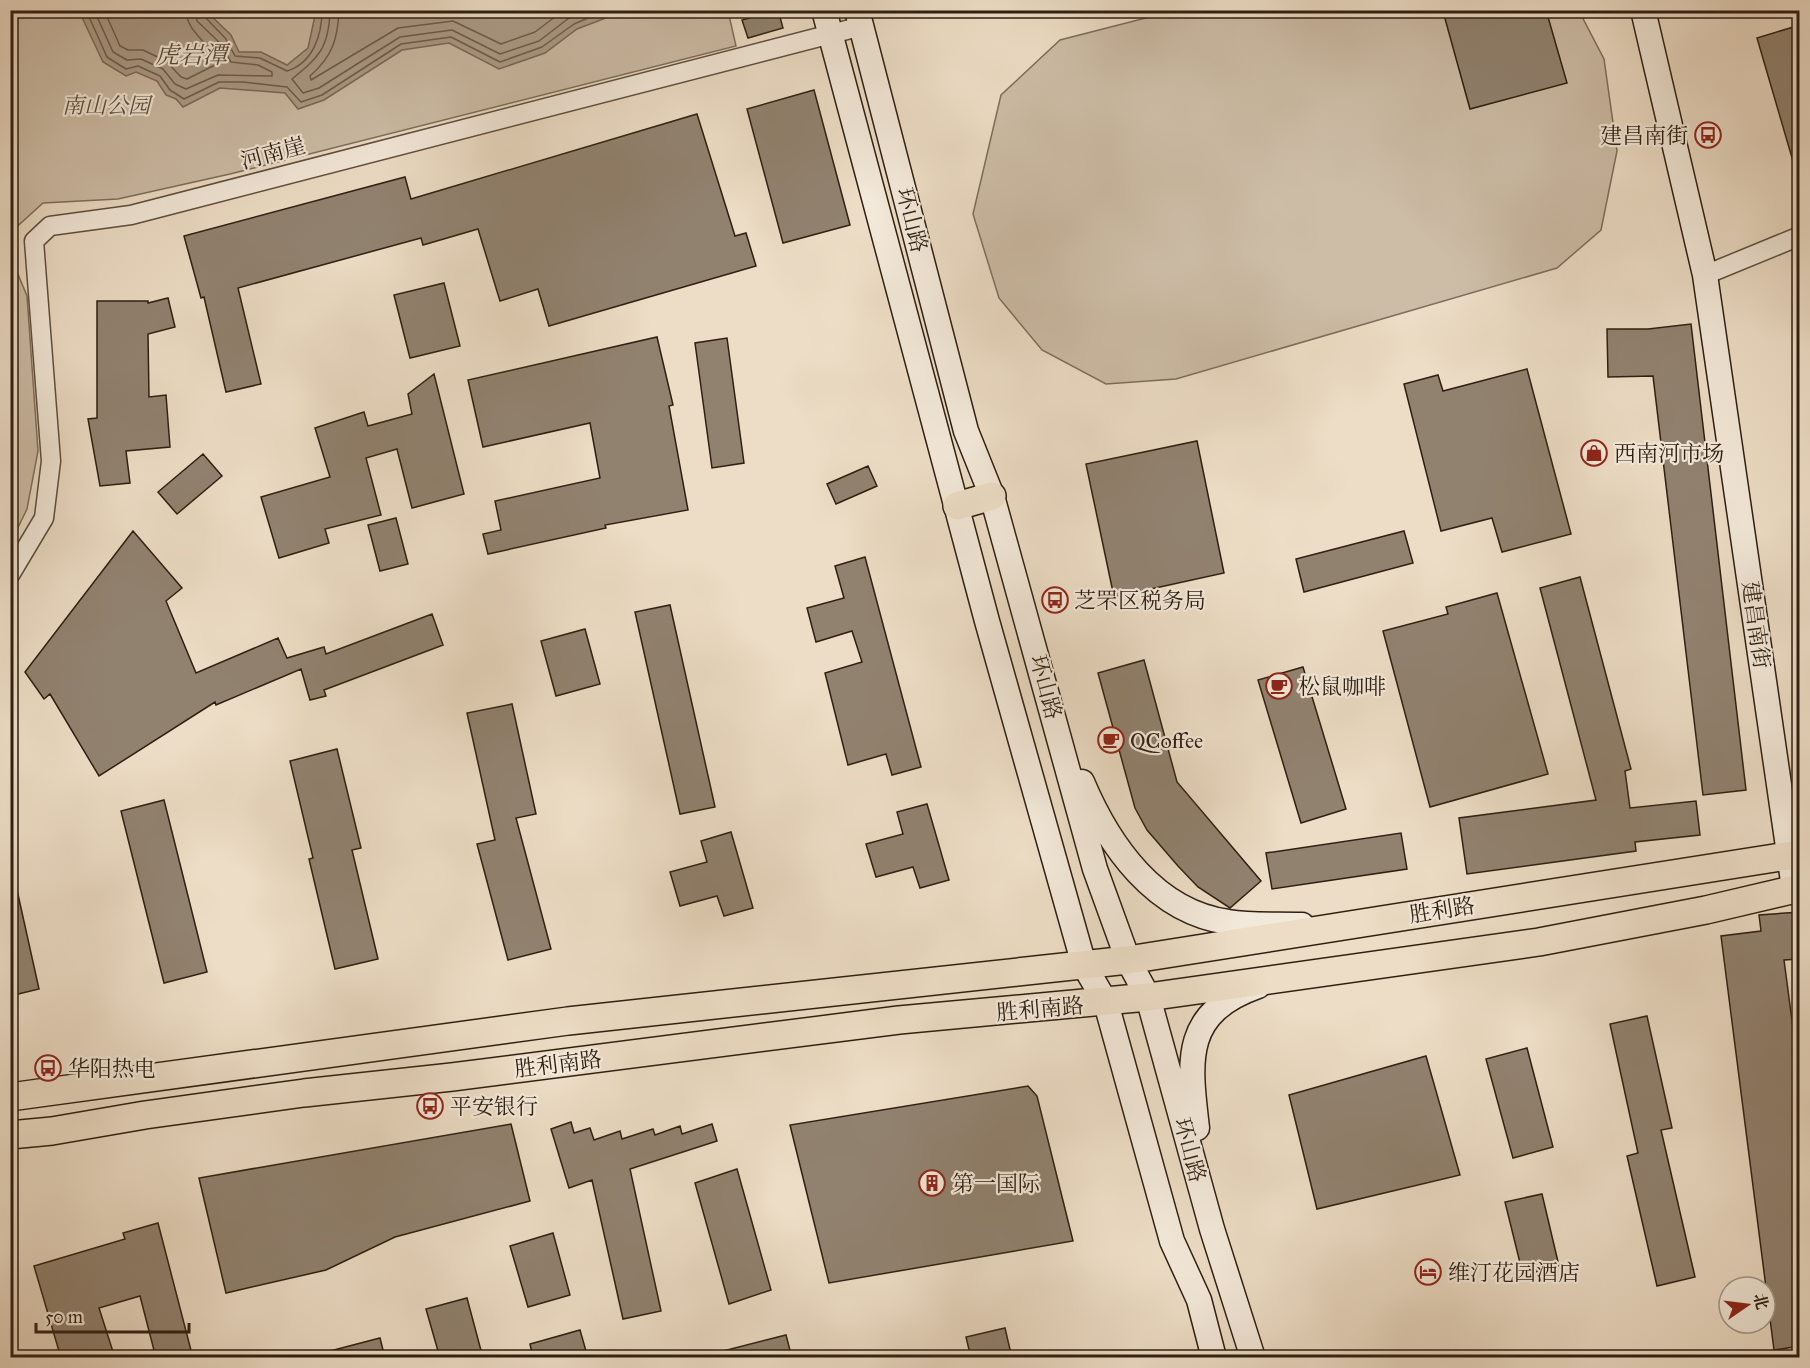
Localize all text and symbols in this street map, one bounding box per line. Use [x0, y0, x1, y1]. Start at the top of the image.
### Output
water label: 虎岩潭 [155, 40, 231, 70]
park label: 南山公园 [62, 92, 153, 119]
bus stop icon: 建昌南街 [1693, 120, 1723, 150]
place label: 建昌南街 [1600, 122, 1688, 149]
street label: 河南崖 [238, 131, 308, 175]
street label: 环山路 [891, 185, 933, 255]
shop icon: 西南河市场 [1579, 438, 1609, 468]
place label: 西南河市场 [1614, 440, 1724, 467]
street label: 建昌南街 [1737, 580, 1775, 670]
bus stop icon: 芝罘区税务局 [1040, 585, 1070, 615]
place label: 芝罘区税务局 [1074, 587, 1206, 614]
street label: 环山路 [1024, 652, 1068, 722]
cafe icon: 松鼠咖啡 [1264, 671, 1294, 701]
place label: 松鼠咖啡 [1298, 673, 1386, 700]
cafe icon: QCoffee [1096, 725, 1126, 755]
place label: QCoffee [1130, 727, 1203, 754]
street label: 胜利路 [1407, 892, 1477, 928]
street label: 胜利南路 [995, 992, 1085, 1026]
street label: 胜利南路 [513, 1045, 603, 1083]
bus stop icon: 华阳热电 [33, 1053, 63, 1083]
place label: 华阳热电 [68, 1055, 156, 1082]
bus stop icon: 平安银行 [415, 1091, 445, 1121]
place label: 平安银行 [450, 1093, 538, 1120]
street label: 环山路 [1168, 1115, 1212, 1185]
building icon: 第一国际 [917, 1168, 947, 1198]
place label: 第一国际 [952, 1170, 1040, 1197]
hotel icon: 维汀花园酒店 [1413, 1257, 1443, 1287]
place label: 维汀花园酒店 [1448, 1259, 1580, 1286]
north arrow [1717, 1275, 1777, 1335]
text: 北 [1750, 1291, 1772, 1312]
scale bar [36, 1296, 189, 1334]
text: 50 m [45, 1306, 83, 1328]

